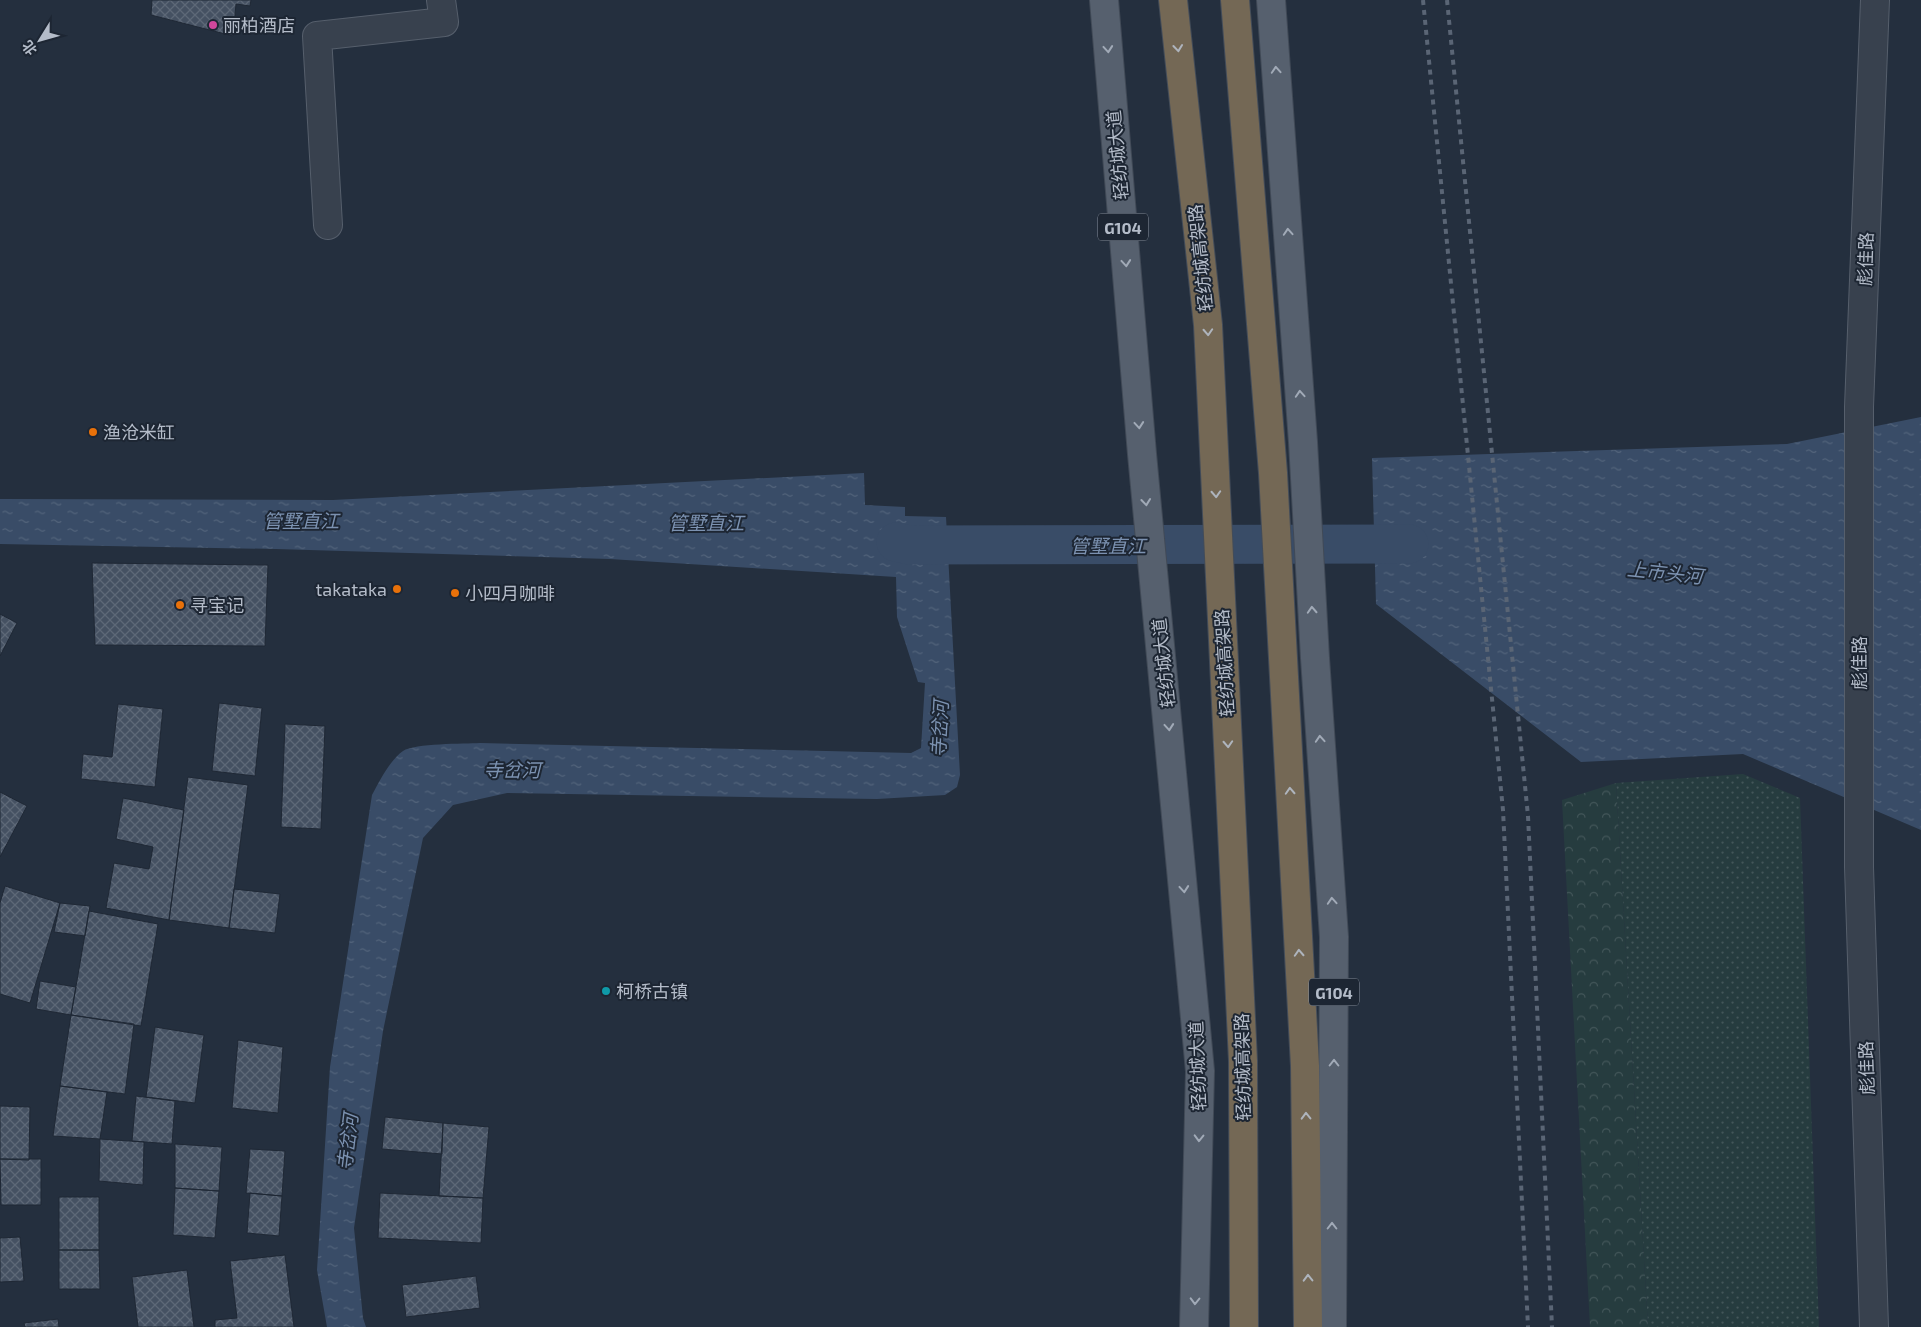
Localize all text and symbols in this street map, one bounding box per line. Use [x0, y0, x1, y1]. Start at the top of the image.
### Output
place label: 丽柏酒店 [223, 14, 295, 36]
north arrow [15, 15, 65, 65]
marker: 丽柏酒店 [207, 19, 219, 31]
text: 北 [18, 37, 40, 59]
one-way arrow [1102, 45, 1113, 53]
one-way arrow [1172, 45, 1183, 53]
one-way arrow [1271, 65, 1282, 73]
street label: 轻纺城大道 [1102, 109, 1132, 201]
street label: 轻纺城高架路 [1183, 203, 1217, 313]
road number: G104 [1098, 213, 1148, 240]
one-way arrow [1282, 227, 1293, 235]
street label: 彪佳路 [1853, 232, 1877, 286]
one-way arrow [1120, 259, 1131, 267]
one-way arrow [1202, 328, 1213, 336]
one-way arrow [1294, 389, 1305, 397]
place label: 渔沧米缸 [103, 421, 175, 443]
one-way arrow [1133, 421, 1144, 429]
marker: 渔沧米缸 [87, 426, 99, 438]
one-way arrow [1210, 491, 1221, 499]
one-way arrow [1141, 499, 1152, 507]
water label: 管墅直江 [263, 509, 341, 532]
water label: 管墅直江 [668, 511, 746, 534]
water label: 管墅直江 [1070, 534, 1148, 557]
water label: 上市头河 [1626, 557, 1708, 588]
place label: takataka [315, 578, 387, 600]
place label: 小四月咖啡 [465, 582, 555, 604]
marker: takataka [391, 583, 403, 595]
marker: 小四月咖啡 [449, 587, 461, 599]
place label: 寻宝记 [190, 594, 244, 616]
marker: 寻宝记 [174, 599, 186, 611]
one-way arrow [1307, 606, 1318, 614]
street label: 轻纺城高架路 [1210, 608, 1238, 718]
street label: 轻纺城大道 [1147, 617, 1179, 709]
street label: 彪佳路 [1848, 636, 1870, 690]
water label: 寺岔河 [926, 696, 952, 758]
one-way arrow [1163, 723, 1174, 731]
one-way arrow [1315, 734, 1326, 742]
one-way arrow [1222, 740, 1233, 748]
water label: 寺岔河 [483, 758, 544, 781]
one-way arrow [1285, 787, 1296, 795]
one-way arrow [1178, 885, 1189, 893]
one-way arrow [1326, 897, 1337, 905]
one-way arrow [1294, 949, 1305, 957]
road number: G104 [1309, 979, 1359, 1006]
place label: 柯桥古镇 [616, 980, 688, 1002]
marker: 柯桥古镇 [600, 985, 612, 997]
street label: 轻纺城高架路 [1230, 1013, 1254, 1121]
street label: 轻纺城大道 [1184, 1021, 1210, 1111]
street label: 彪佳路 [1854, 1041, 1878, 1095]
one-way arrow [1328, 1059, 1339, 1067]
water label: 寺岔河 [332, 1108, 362, 1172]
one-way arrow [1301, 1112, 1311, 1120]
one-way arrow [1194, 1134, 1204, 1142]
one-way arrow [1327, 1222, 1337, 1230]
one-way arrow [1302, 1274, 1313, 1282]
one-way arrow [1190, 1297, 1200, 1305]

